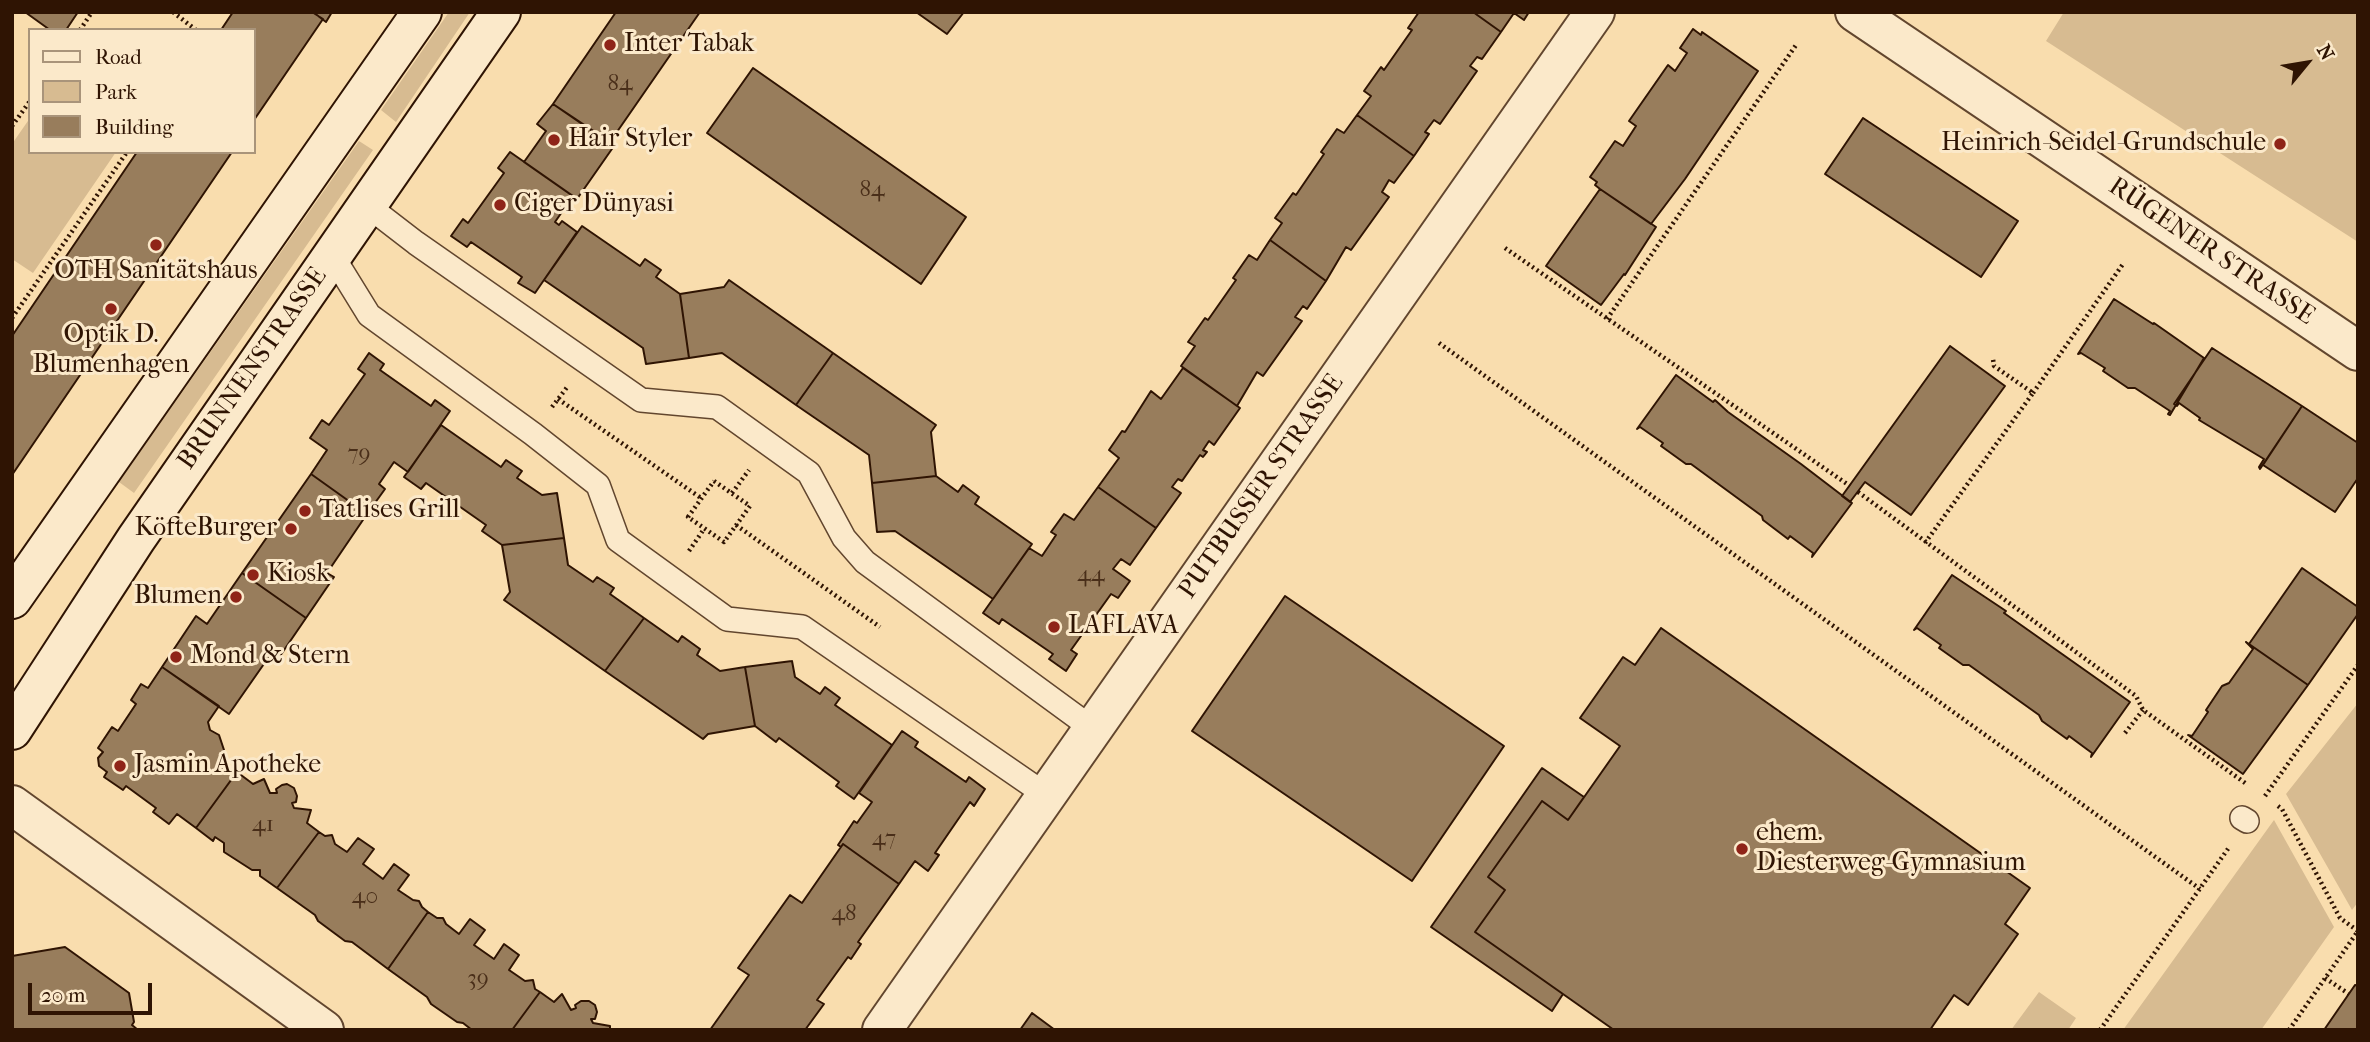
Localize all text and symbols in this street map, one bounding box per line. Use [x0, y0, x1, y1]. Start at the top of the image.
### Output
legend [28, 28, 256, 154]
north arrow [2272, 28, 2342, 98]
place label: Inter Tabak [624, 29, 754, 61]
marker: Inter Tabak [602, 37, 618, 53]
text: N [2312, 41, 2338, 64]
text: Road [95, 45, 142, 69]
house number: 84 [607, 70, 633, 98]
text: Park [95, 80, 137, 104]
text: Building [95, 115, 173, 139]
place label: Hair Styler [568, 124, 692, 156]
place label: Heinrich-Seidel-Grundschule [1941, 128, 2266, 160]
marker: Hair Styler [546, 132, 562, 148]
marker: Heinrich-Seidel-Grundschule [2272, 136, 2288, 152]
street label: RÜGENER STRASSE [2102, 172, 2320, 332]
house number: 84 [859, 176, 885, 204]
place label: Ciger Dünyasi [514, 189, 674, 221]
marker: Ciger Dünyasi [492, 197, 508, 213]
marker: OTH Sanitätshaus [148, 237, 164, 253]
place label: OTH Sanitätshaus [54, 256, 258, 288]
street label: BRUNNENSTRASSE [172, 262, 334, 476]
marker: Optik D. Blumenhagen [103, 301, 119, 317]
place label: Optik D. Blumenhagen [33, 320, 189, 382]
street label: PUTBUSSER STRASSE [1173, 369, 1351, 605]
house number: 79 [347, 440, 371, 468]
place label: Tatlises Grill [319, 495, 460, 527]
marker: Tatlises Grill [297, 503, 313, 519]
place label: KöfteBurger [135, 513, 277, 545]
marker: KöfteBurger [283, 521, 299, 537]
place label: Kiosk [267, 559, 330, 591]
house number: 44 [1077, 561, 1105, 589]
marker: Kiosk [245, 567, 261, 583]
place label: Blumen [134, 581, 222, 613]
marker: Blumen [228, 589, 244, 605]
place label: LAFLAVA [1068, 611, 1179, 643]
marker: LAFLAVA [1046, 619, 1062, 635]
place label: Mond & Stern [190, 641, 350, 673]
marker: Mond & Stern [168, 649, 184, 665]
place label: Jasmin Apotheke [134, 750, 321, 782]
marker: Jasmin Apotheke [112, 758, 128, 774]
house number: 41 [252, 811, 274, 839]
place label: ehem. Diesterweg-Gymnasium [1756, 818, 2026, 880]
house number: 47 [872, 825, 896, 853]
marker: ehem. Diesterweg-Gymnasium [1734, 841, 1750, 857]
house number: 40 [352, 883, 378, 911]
house number: 48 [831, 900, 857, 928]
house number: 39 [467, 965, 489, 993]
scale bar [32, 968, 156, 1012]
text: 20 m [41, 983, 85, 1007]

